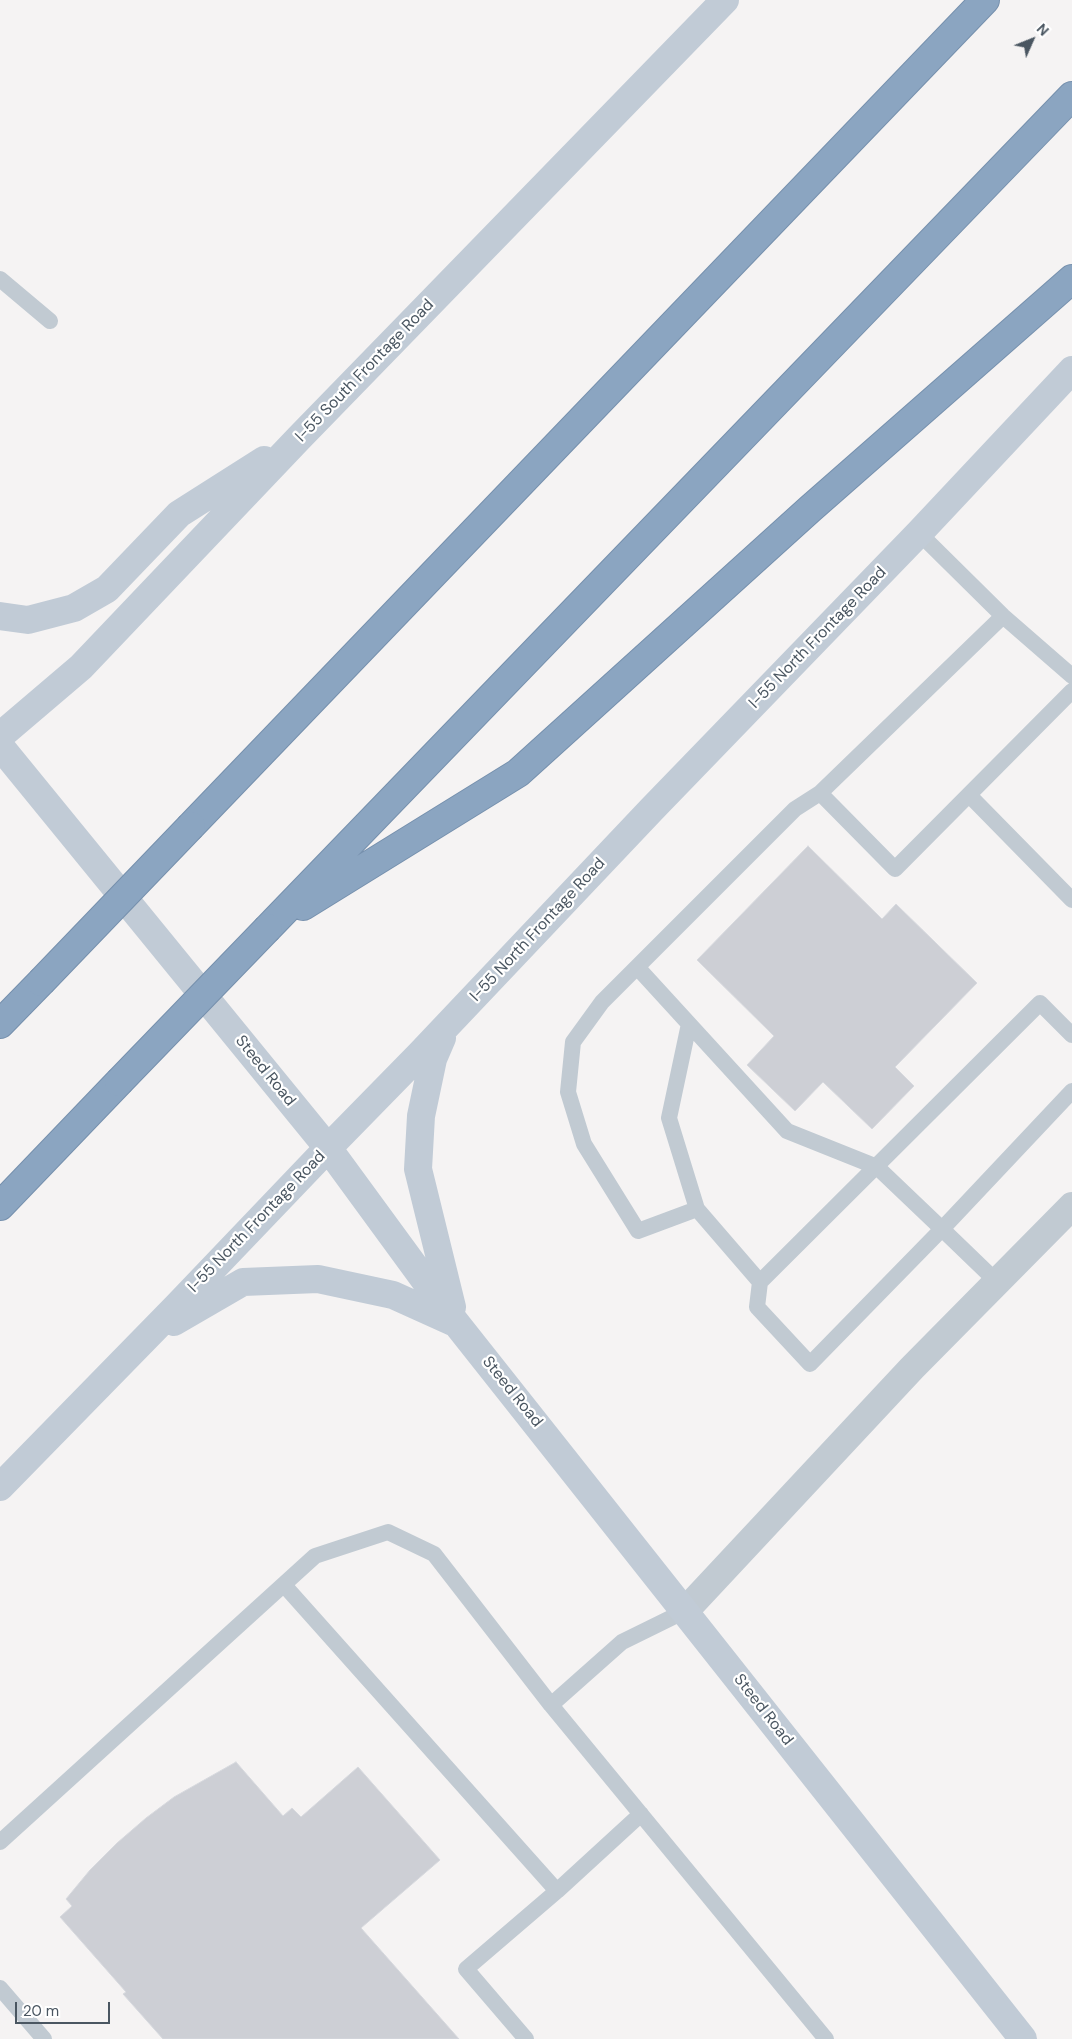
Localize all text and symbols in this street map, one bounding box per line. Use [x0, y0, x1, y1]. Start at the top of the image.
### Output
north arrow [1007, 15, 1057, 65]
text: N [1033, 20, 1053, 40]
street label: I-55 South Frontage Road [292, 296, 438, 446]
street label: I-55 North Frontage Road [745, 563, 891, 713]
street label: I-55 North Frontage Road [466, 854, 610, 1006]
street label: Steed Road [231, 1032, 299, 1110]
street label: I-55 North Frontage Road [184, 1147, 330, 1297]
street label: Steed Road [478, 1353, 546, 1431]
street label: Steed Road [729, 1671, 797, 1749]
scale bar [18, 1992, 112, 2024]
text: 20 m [23, 2001, 59, 2021]

